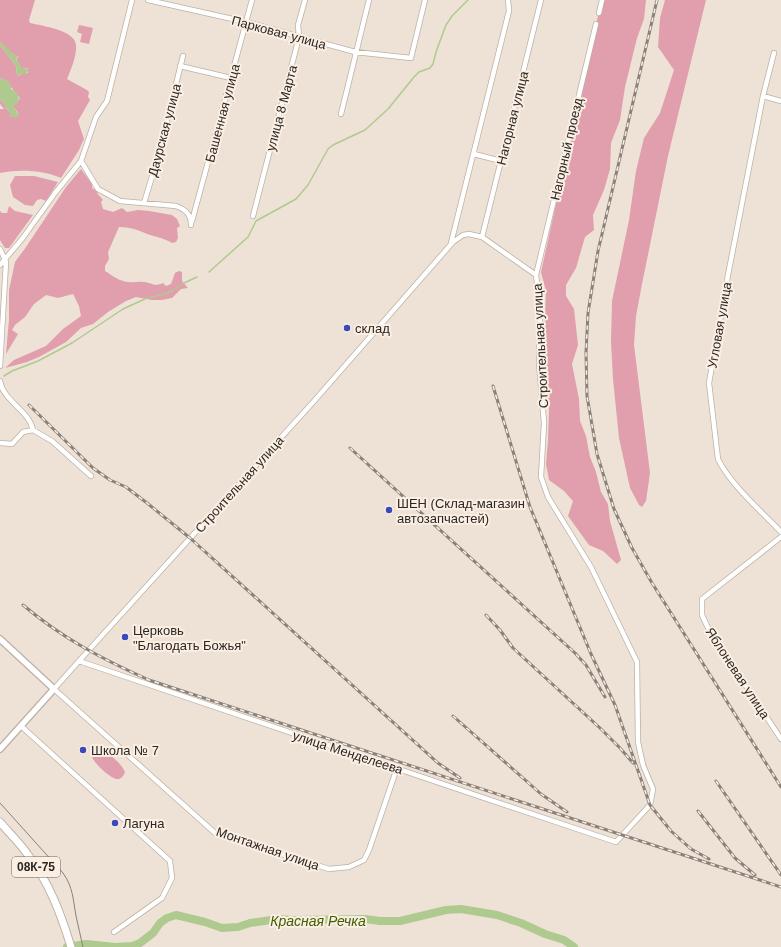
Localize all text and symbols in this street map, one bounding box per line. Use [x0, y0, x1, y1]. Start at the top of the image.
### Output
street label: Парковая улица [230, 13, 329, 53]
street label: Башенная улица [202, 61, 243, 164]
street label: улица 8 Марта [263, 63, 300, 153]
street label: Нагорная улица [494, 69, 532, 167]
street label: Даурская улица [145, 81, 184, 178]
street label: Нагорный проезд [547, 96, 586, 202]
street label: Угловая улица [705, 280, 735, 369]
street label: Строительная улица [530, 282, 551, 409]
place label: склад [355, 321, 390, 336]
marker: склад [342, 323, 352, 333]
street label: Строительная улица [192, 432, 287, 536]
place label: ШЕН (Склад-магазин автозапчастей) [397, 496, 525, 526]
marker: ШЕН (Склад-магазин автозапчастей) [384, 505, 394, 515]
place label: Церковь "Благодать Божья" [133, 623, 246, 653]
street label: Яблоневая улица [702, 625, 773, 722]
marker: Церковь "Благодать Божья" [120, 632, 130, 642]
street label: улица Менделеева [291, 728, 406, 778]
place label: Школа № 7 [91, 743, 159, 758]
marker: Школа № 7 [78, 745, 88, 755]
place label: Лагуна [123, 816, 165, 831]
marker: Лагуна [110, 818, 120, 828]
street label: Монтажная улица [214, 824, 322, 873]
road number: 08К-75 [12, 857, 60, 877]
water label: Красная Речка [270, 913, 366, 929]

